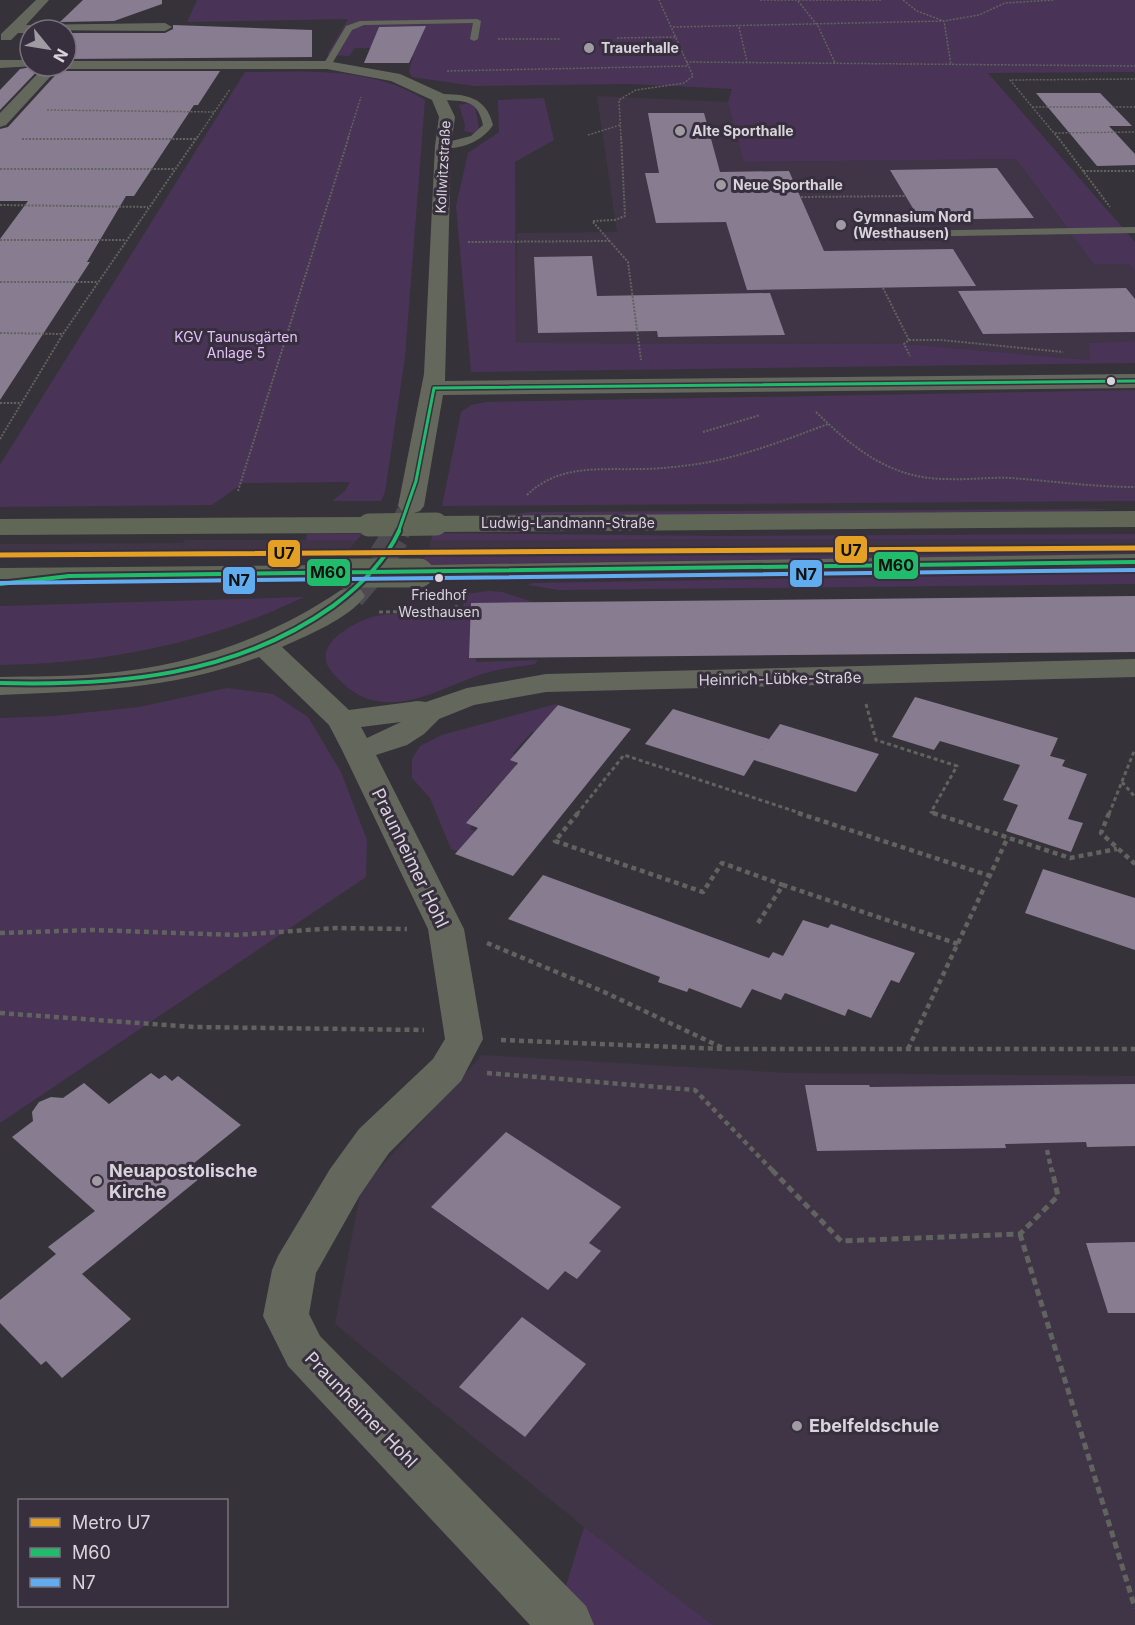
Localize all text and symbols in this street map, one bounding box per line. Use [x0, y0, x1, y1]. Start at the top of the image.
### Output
north arrow [18, 18, 78, 78]
place label: Trauerhalle [601, 39, 679, 56]
marker: Trauerhalle [582, 41, 596, 55]
text: N [49, 45, 73, 66]
street label: Kollwitzstraße [432, 120, 453, 214]
place label: Alte Sporthalle [692, 122, 794, 139]
marker: Alte Sporthalle [673, 124, 687, 138]
place label: Neue Sporthalle [733, 176, 843, 193]
marker: Neue Sporthalle [714, 178, 728, 192]
place label: Gymnasium Nord (Westhausen) [853, 208, 971, 241]
marker: Gymnasium Nord (Westhausen) [834, 218, 848, 232]
park label: KGV Taunusgärten Anlage 5 [174, 328, 298, 361]
unlabelled marker [1105, 375, 1117, 387]
street label: Ludwig-Landmann-Straße [481, 514, 655, 531]
line badge: U7 [834, 535, 868, 564]
line badge: U7 [267, 539, 301, 568]
text: U7 [840, 540, 862, 560]
text: U7 [273, 543, 295, 563]
line badge: M60 [873, 551, 919, 580]
text: M60 [878, 555, 914, 575]
line badge: M60 [306, 558, 351, 587]
line badge: N7 [789, 559, 823, 588]
text: M60 [310, 562, 346, 582]
text: N7 [795, 564, 817, 584]
line badge: N7 [222, 566, 256, 595]
text: N7 [228, 570, 250, 590]
marker: Friedhof Westhausen [433, 572, 445, 584]
place label: Friedhof Westhausen [398, 586, 480, 620]
street label: Heinrich-Lübke-Straße [698, 668, 862, 689]
street label: Praunheimer Hohl [368, 785, 453, 931]
place label: Neuapostolische Kirche [109, 1160, 258, 1202]
marker: Neuapostolische Kirche [90, 1174, 104, 1188]
street label: Praunheimer Hohl [301, 1348, 422, 1472]
place label: Ebelfeldschule [809, 1415, 940, 1436]
marker: Ebelfeldschule [790, 1419, 804, 1433]
legend [18, 1499, 228, 1607]
text: Metro U7 [72, 1512, 151, 1533]
text: M60 [72, 1542, 111, 1563]
text: N7 [72, 1572, 96, 1593]

